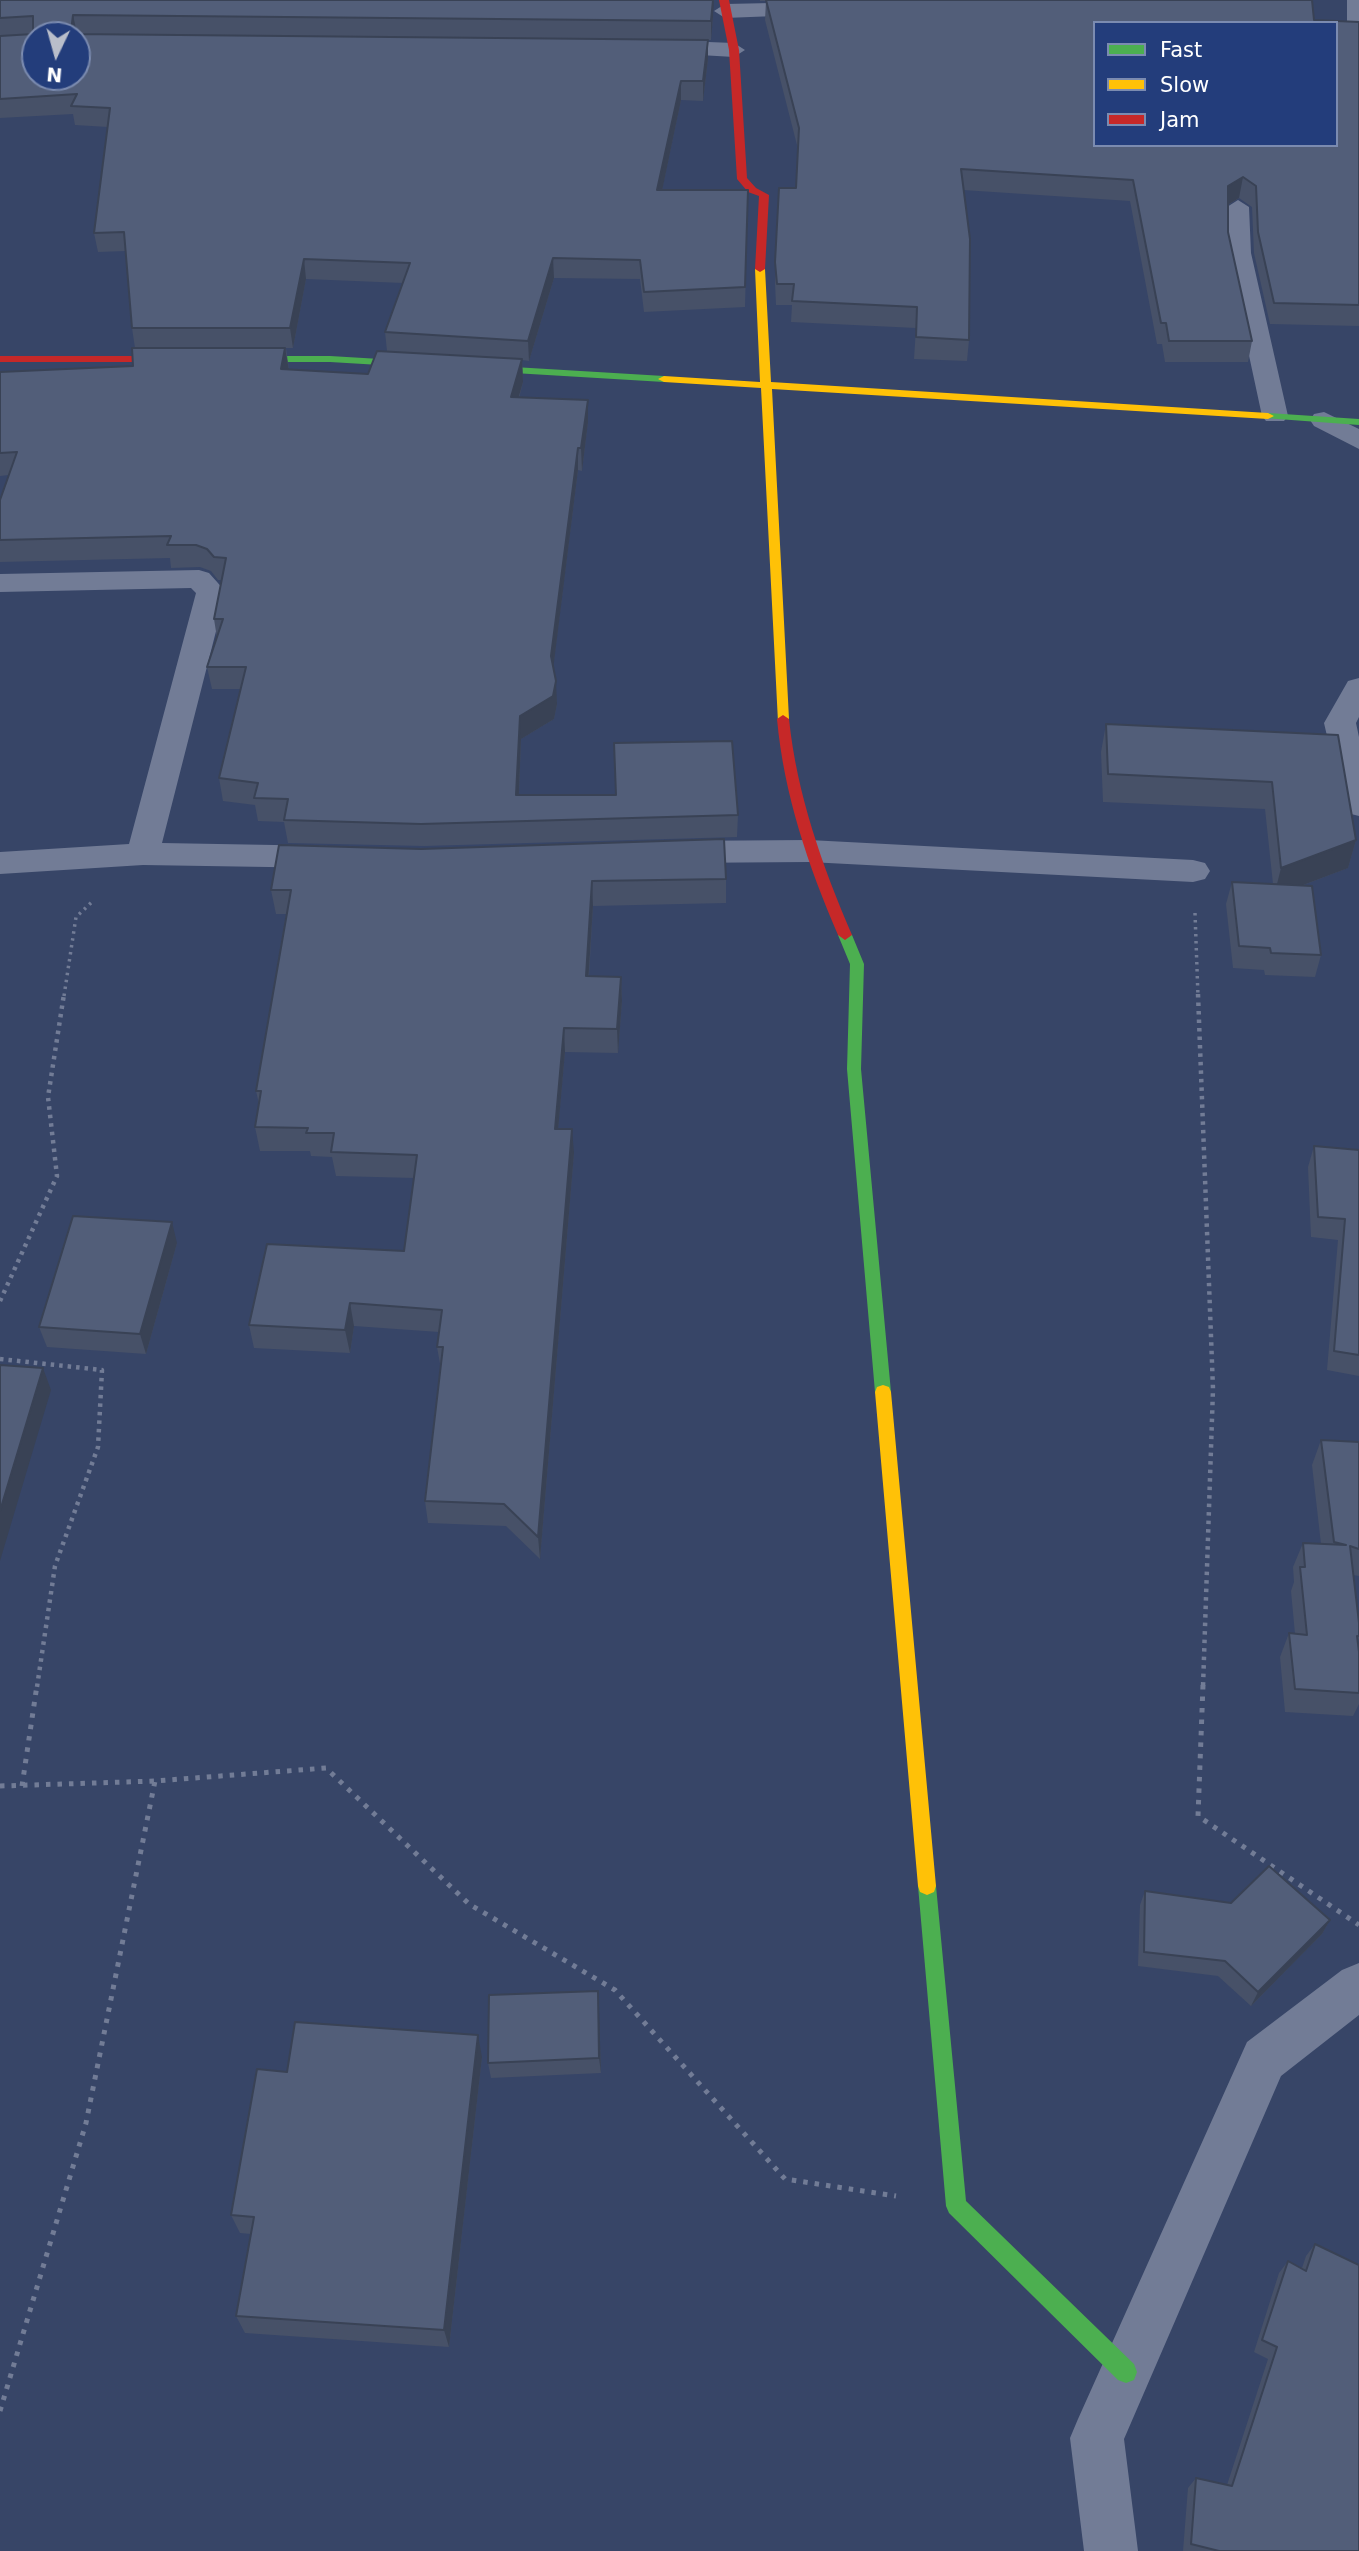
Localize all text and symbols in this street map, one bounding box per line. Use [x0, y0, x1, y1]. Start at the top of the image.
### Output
north arrow [21, 21, 91, 91]
legend [1093, 21, 1338, 147]
text: Fast [1160, 38, 1202, 62]
text: N [45, 63, 63, 87]
text: Slow [1160, 73, 1209, 97]
text: Jam [1160, 108, 1200, 132]

